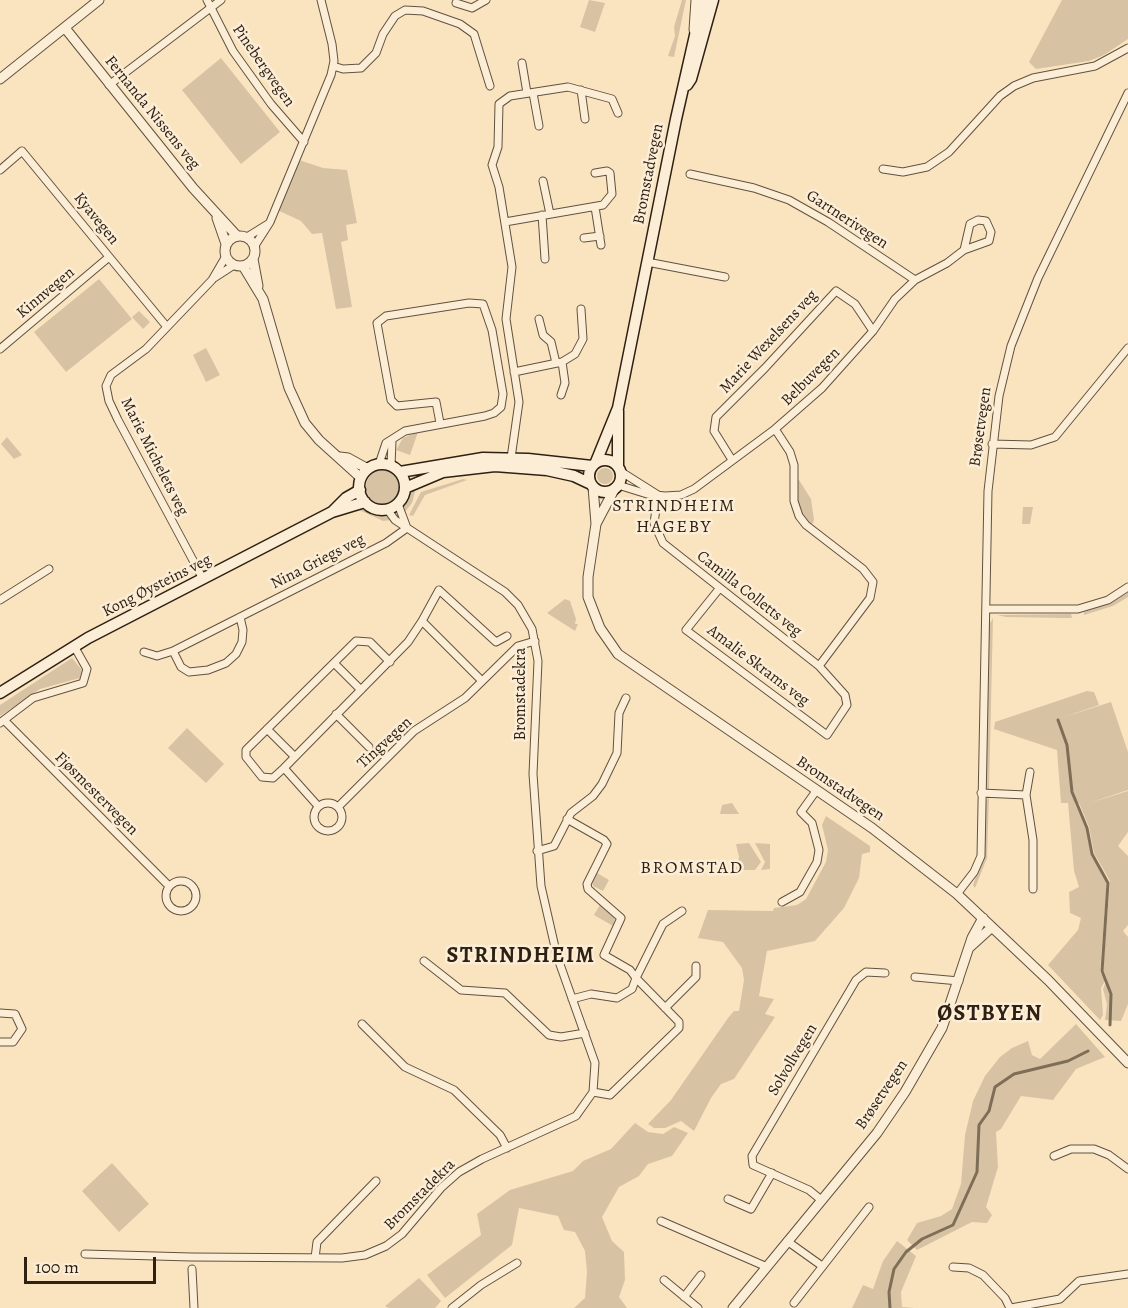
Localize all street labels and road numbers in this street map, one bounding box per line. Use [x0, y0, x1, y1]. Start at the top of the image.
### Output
street label: Pinebergvegen [227, 21, 299, 111]
street label: Fernanda Nissens veg [100, 52, 204, 174]
street label: Bromstadvegen [630, 122, 668, 226]
street label: Gartnerivegen [802, 186, 892, 254]
street label: Kyavegen [69, 189, 123, 249]
street label: Kinnvegen [13, 263, 79, 323]
street label: Marie Wexelsens veg [716, 286, 822, 398]
street label: Belbuvegen [778, 344, 844, 410]
street label: Brøsetvegen [966, 386, 996, 468]
street label: Marie Michelets veg [116, 395, 192, 519]
street label: Nina Griegs veg [268, 530, 368, 594]
street label: Camilla Colletts veg [692, 547, 806, 641]
street label: Kong Øysteins veg [99, 550, 215, 622]
street label: Amalie Skrams veg [703, 621, 813, 711]
street label: Bromstadekra [511, 648, 531, 740]
street label: Tingvegen [354, 713, 416, 773]
street label: Fjøsmestervegen [50, 748, 142, 840]
street label: Bromstadvegen [792, 752, 888, 826]
street label: Solvollvegen [764, 1021, 822, 1099]
street label: Brøsetvegen [852, 1056, 912, 1134]
street label: Bromstadekra [380, 1155, 460, 1235]

